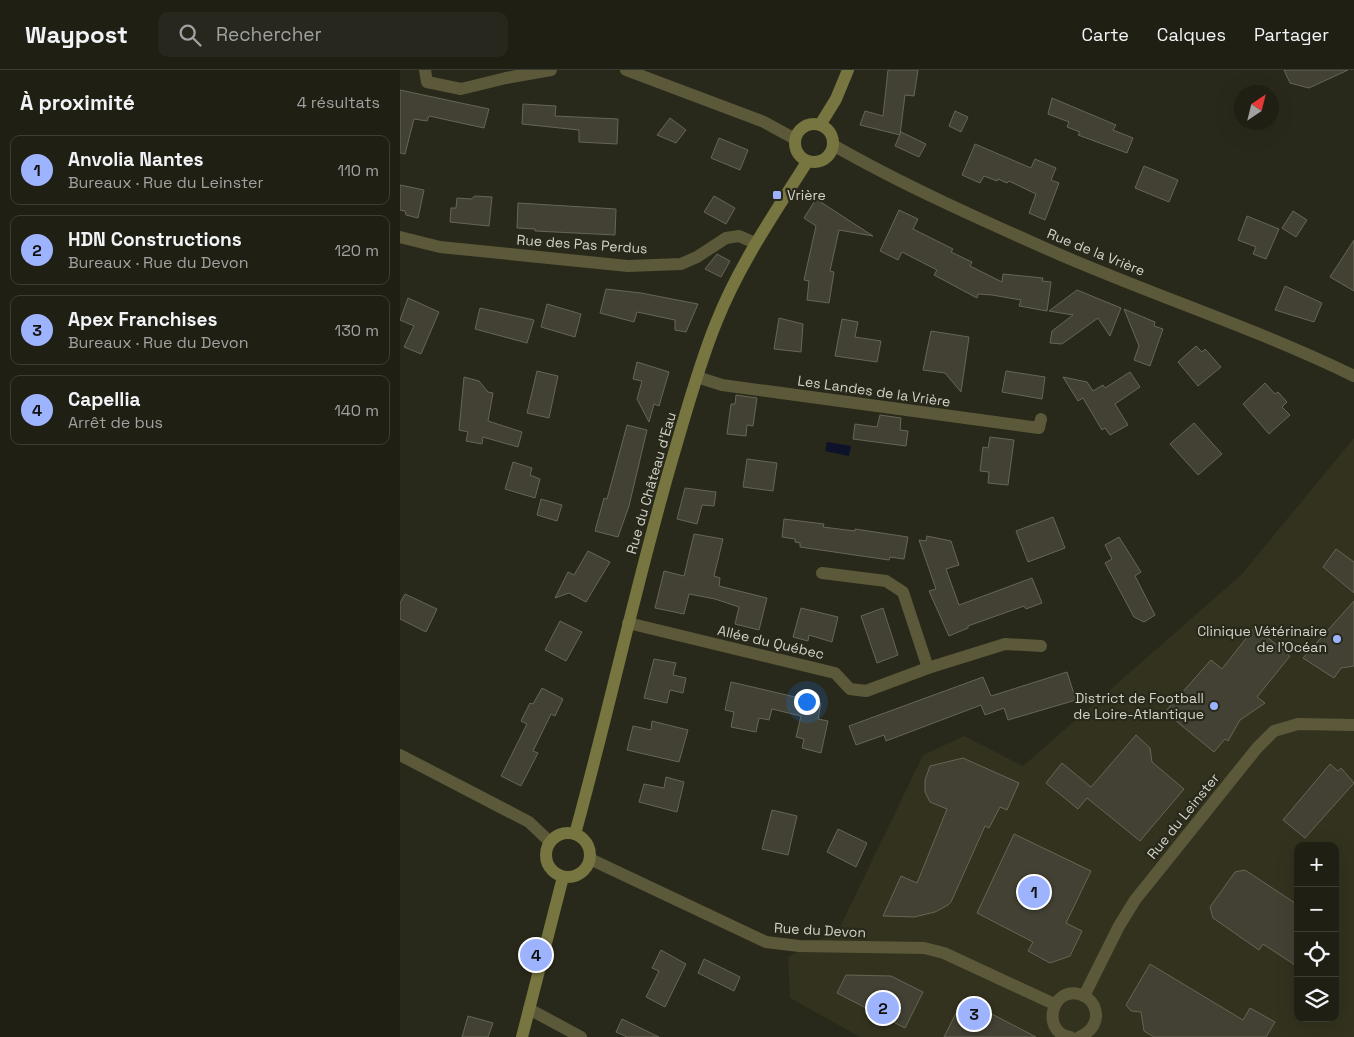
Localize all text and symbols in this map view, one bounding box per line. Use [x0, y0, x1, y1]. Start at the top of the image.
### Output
search box [158, 12, 508, 57]
text: Waypost [25, 19, 128, 50]
icon: search [176, 21, 204, 49]
text: Rechercher [216, 22, 322, 47]
text: Carte [1082, 23, 1129, 46]
text: Calques [1157, 23, 1226, 46]
text: Partager [1254, 23, 1329, 46]
north arrow [1234, 85, 1279, 130]
text: À proximité [20, 89, 135, 116]
text: 4 résultats [297, 92, 380, 113]
text: Anvolia Nantes [68, 147, 204, 172]
text: 1 [33, 160, 41, 181]
text: 110 m [337, 160, 379, 181]
text: Bureaux · Rue du Leinster [68, 172, 263, 193]
place label: Vrière [787, 186, 826, 204]
marker: Vrière [771, 189, 783, 201]
street label: Rue de la Vrière [1044, 224, 1148, 280]
text: HDN Constructions [68, 227, 242, 252]
street label: Rue des Pas Perdus [516, 230, 648, 258]
text: 2 [32, 240, 42, 261]
text: 120 m [335, 240, 379, 261]
text: Bureaux · Rue du Devon [68, 252, 249, 273]
text: Apex Franchises [68, 307, 218, 332]
text: 3 [32, 320, 42, 341]
text: 130 m [335, 320, 379, 341]
text: Bureaux · Rue du Devon [68, 332, 249, 353]
street label: Les Landes de la Vrière [796, 371, 952, 411]
text: Capellia [68, 387, 140, 412]
text: 4 [32, 400, 42, 421]
text: 140 m [334, 400, 379, 421]
street label: Rue du Château d'Eau [622, 410, 680, 556]
text: Arrêt de bus [68, 412, 163, 433]
street label: Allée du Québec [716, 621, 826, 663]
place label: Clinique Vétérinaire de l'Océan [1197, 622, 1327, 656]
marker: Clinique Vétérinaire de l'Océan [1331, 633, 1343, 645]
your location [794, 689, 820, 715]
place label: District de Football de Loire-Atlantique [1073, 689, 1204, 723]
marker: District de Football de Loire-Atlantique [1208, 700, 1220, 712]
street label: Rue du Leinster [1143, 769, 1223, 863]
map controls [1294, 842, 1339, 1022]
button: + [1294, 842, 1339, 887]
pin: 1 [1018, 873, 1050, 911]
button: − [1294, 887, 1339, 932]
street label: Rue du Devon [773, 919, 867, 941]
button: locate [1294, 932, 1339, 977]
pin: 4 [520, 936, 552, 974]
button: layers [1294, 977, 1339, 1022]
pin: 2 [867, 989, 899, 1027]
pin: 3 [958, 995, 990, 1033]

